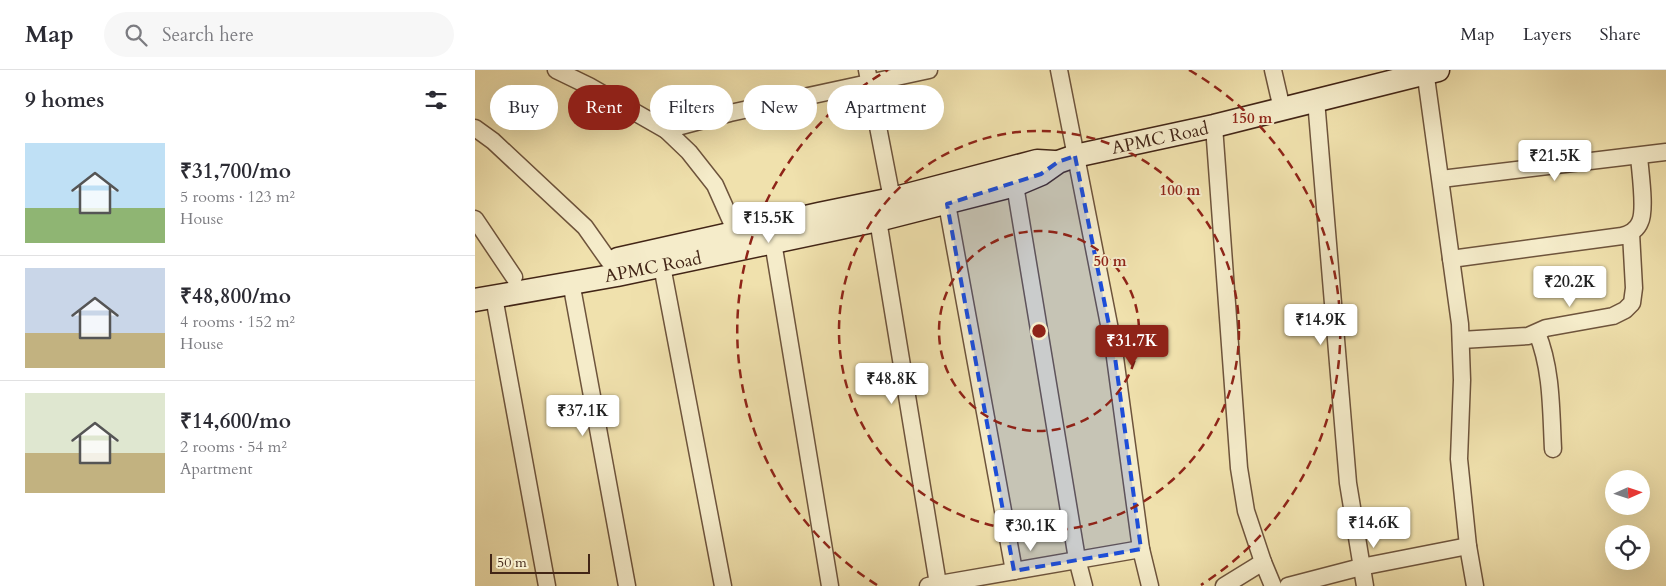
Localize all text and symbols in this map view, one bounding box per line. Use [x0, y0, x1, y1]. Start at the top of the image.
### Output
search box [104, 12, 454, 57]
text: Map [25, 18, 74, 51]
icon: search [122, 21, 150, 49]
text: Search here [162, 22, 254, 48]
text: Map [1460, 22, 1495, 47]
text: Layers [1523, 22, 1572, 47]
text: Share [1600, 22, 1641, 47]
chip: Buy [490, 85, 558, 130]
chip: Rent [568, 85, 640, 130]
chip: Filters [650, 85, 733, 130]
chip: New [743, 85, 817, 130]
chip: Apartment [827, 85, 944, 130]
text: 9 homes [25, 86, 104, 115]
icon: filters [422, 86, 450, 114]
text: 150 m [1232, 108, 1273, 128]
street label: APMC Road [1109, 116, 1211, 161]
pin: ₹21.5K [1514, 140, 1596, 182]
text: ₹21.5K [1529, 145, 1581, 167]
text: ₹31,700/mo [180, 157, 291, 186]
icon: home [65, 163, 125, 223]
text: 100 m [1160, 180, 1201, 200]
text: 5 rooms · 123 m² [180, 186, 295, 208]
pin: ₹15.5K [728, 202, 810, 244]
text: ₹15.5K [743, 207, 795, 229]
text: House [180, 208, 223, 230]
street label: APMC Road [602, 246, 704, 289]
text: 50 m [1093, 251, 1127, 271]
pin: ₹20.2K [1529, 266, 1611, 308]
text: ₹20.2K [1544, 271, 1596, 293]
text: ₹48,800/mo [180, 282, 291, 311]
icon: home [65, 288, 125, 348]
pin: ₹14.9K [1280, 304, 1362, 346]
text: ₹14.9K [1295, 309, 1347, 331]
text: 4 rooms · 152 m² [180, 311, 295, 333]
centre of rings [1030, 322, 1048, 340]
pin: ₹31.7K [1091, 324, 1173, 367]
text: ₹31.7K [1106, 330, 1158, 352]
text: House [180, 333, 223, 355]
pin: ₹48.8K [851, 362, 933, 405]
text: ₹48.8K [866, 368, 918, 390]
pin: ₹37.1K [542, 394, 624, 437]
text: ₹37.1K [557, 400, 609, 422]
text: ₹14,600/mo [180, 407, 291, 436]
icon: home [65, 413, 125, 473]
text: 2 rooms · 54 m² [180, 436, 287, 458]
text: Apartment [180, 458, 253, 480]
north arrow [1605, 470, 1650, 515]
map controls [1605, 470, 1650, 570]
pin: ₹14.6K [1333, 506, 1415, 549]
pin: ₹30.1K [990, 510, 1072, 552]
text: ₹14.6K [1348, 512, 1400, 534]
text: ₹30.1K [1005, 515, 1057, 537]
button: locate [1605, 525, 1650, 570]
scale bar [490, 551, 590, 574]
text: 50 m [497, 553, 527, 572]

